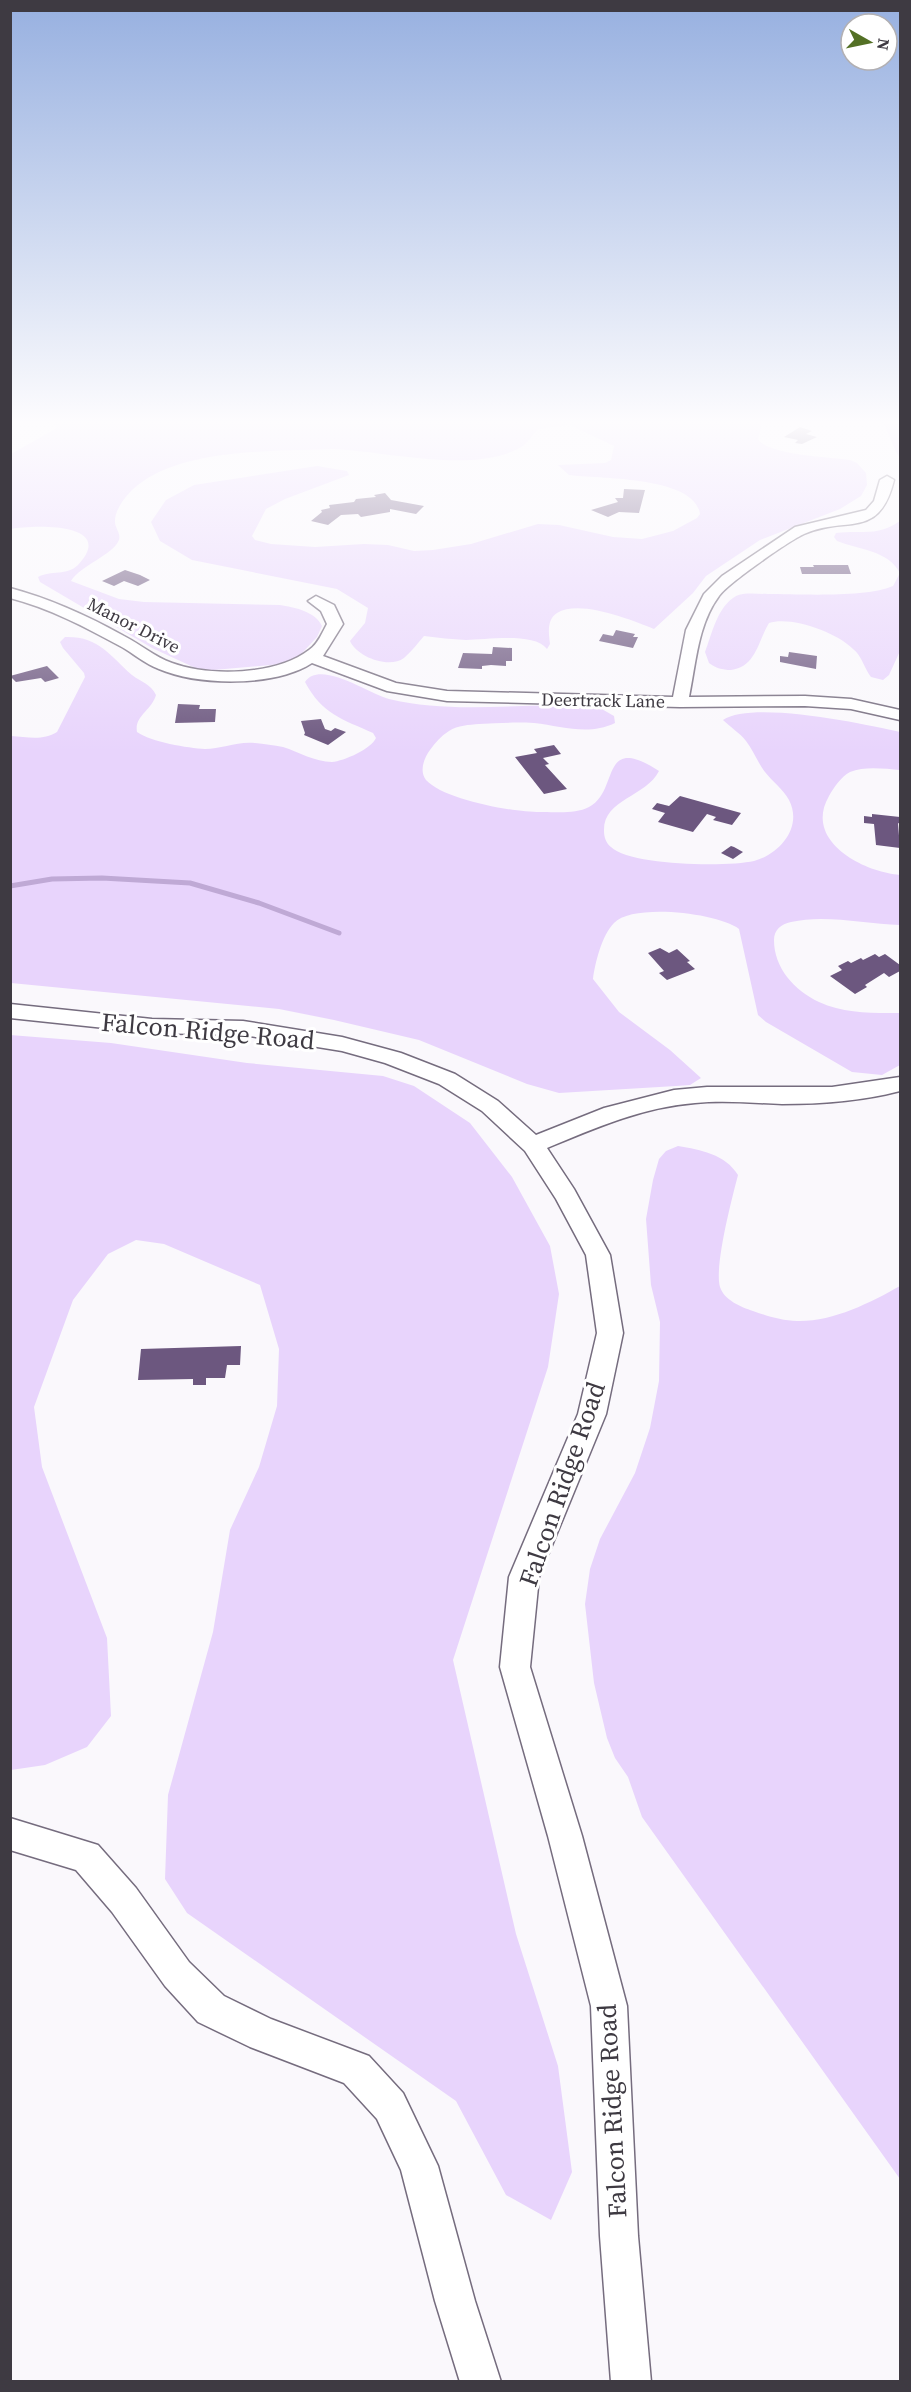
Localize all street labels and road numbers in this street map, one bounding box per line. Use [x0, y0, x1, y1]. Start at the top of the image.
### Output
street label: Manor Drive [83, 591, 185, 659]
street label: Deertrack Lane [541, 686, 665, 714]
street label: Falcon Ridge Road [100, 1004, 317, 1058]
street label: Falcon Ridge Road [510, 1377, 614, 1591]
street label: Falcon Ridge Road [588, 2003, 636, 2219]

